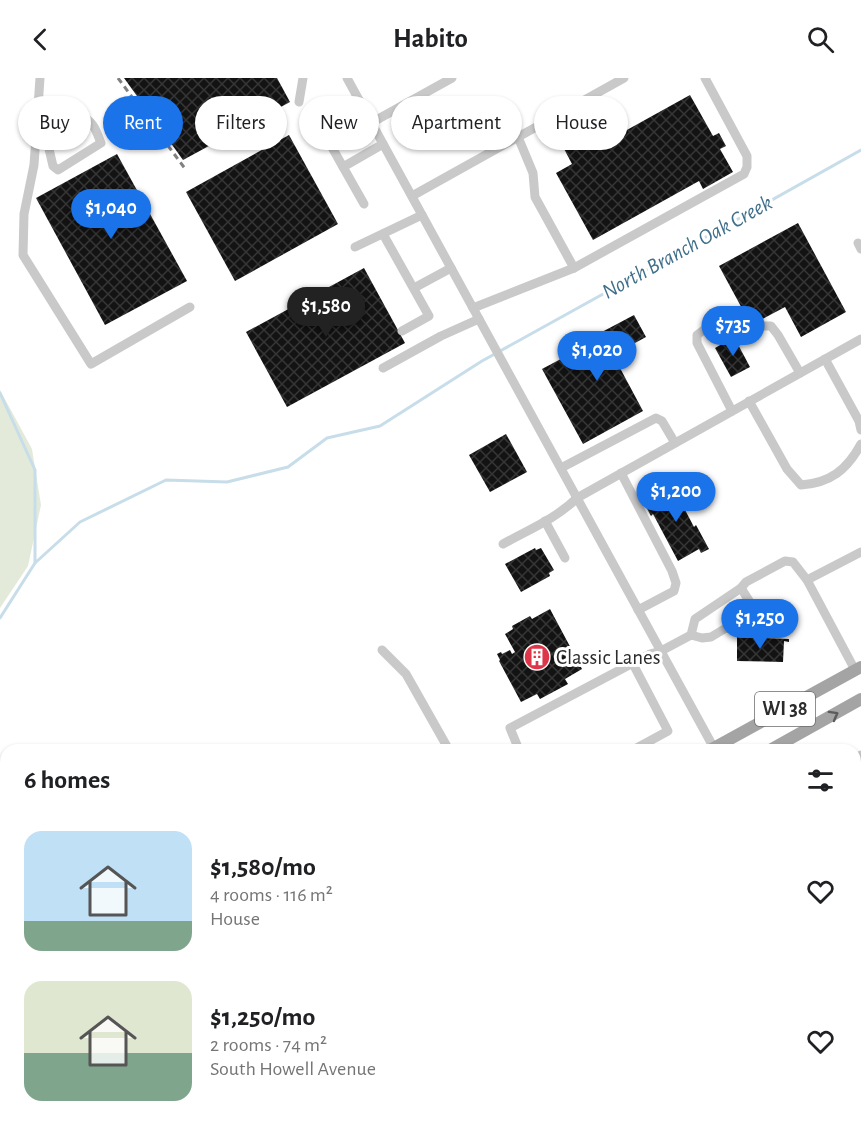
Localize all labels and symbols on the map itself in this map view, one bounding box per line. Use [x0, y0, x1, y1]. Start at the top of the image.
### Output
pin: $1,040 [62, 189, 160, 240]
water label: North Branch Oak Creek [598, 191, 776, 303]
pin: $1,580 [277, 287, 375, 338]
pin: $735 [697, 306, 769, 357]
pin: $1,020 [548, 331, 646, 382]
pin: $1,200 [627, 472, 725, 523]
pin: $1,250 [711, 599, 809, 650]
building icon: Classic Lanes [522, 642, 552, 672]
place label: Classic Lanes [556, 647, 661, 668]
road number: WI 38 [755, 692, 815, 726]
one-way arrow [828, 710, 838, 722]

